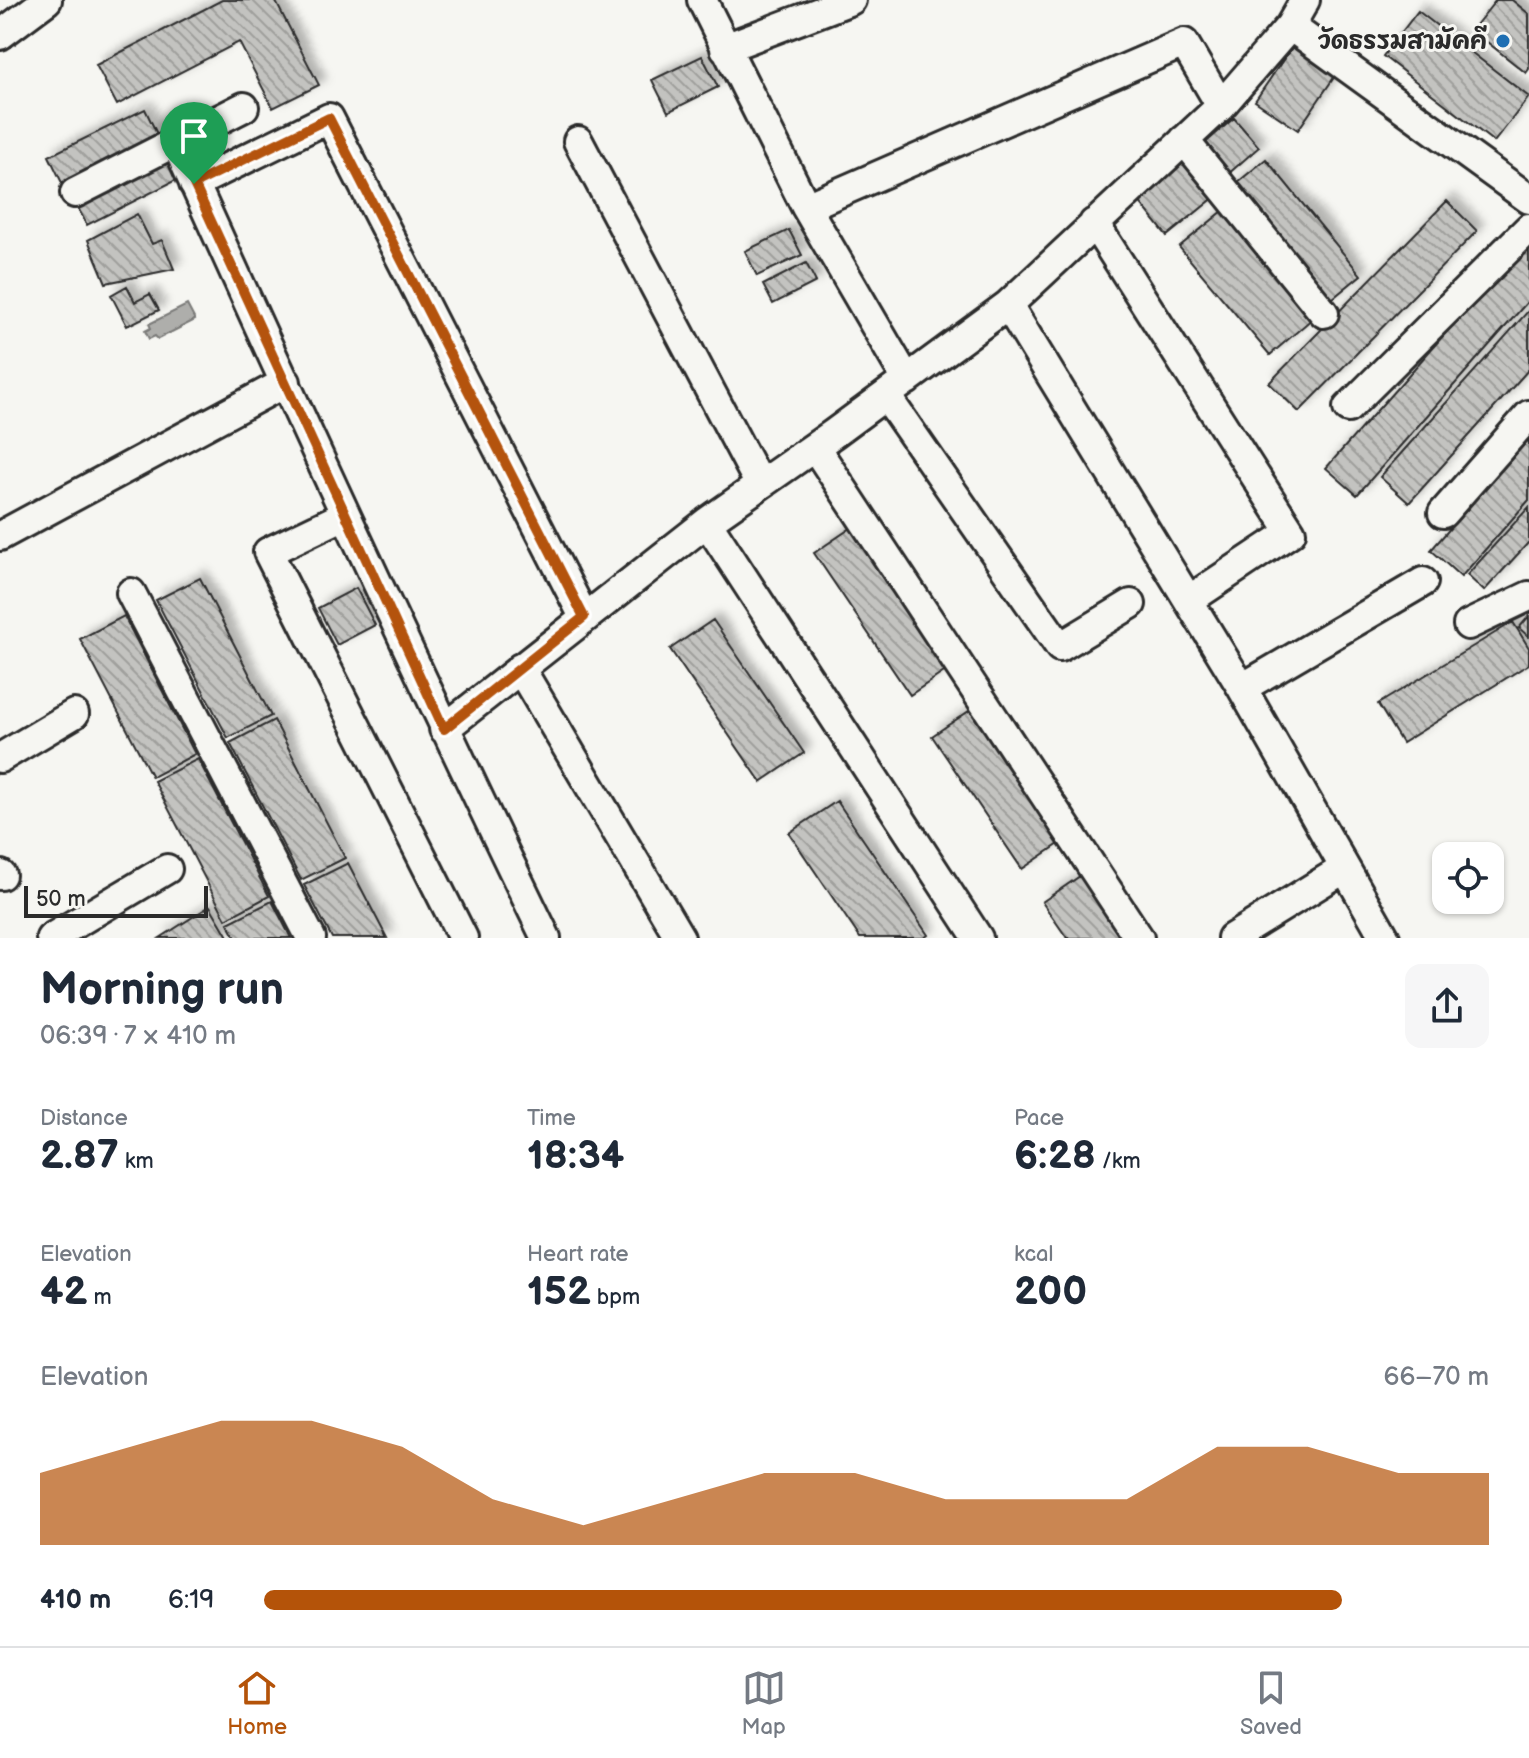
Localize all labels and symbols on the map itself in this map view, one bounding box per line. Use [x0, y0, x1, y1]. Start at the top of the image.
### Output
place label: วัดธรรมสามัคคี [1318, 25, 1487, 56]
marker: วัดธรรมสามัคคี [1494, 32, 1512, 50]
pin [160, 102, 228, 184]
scale bar [24, 882, 208, 918]

